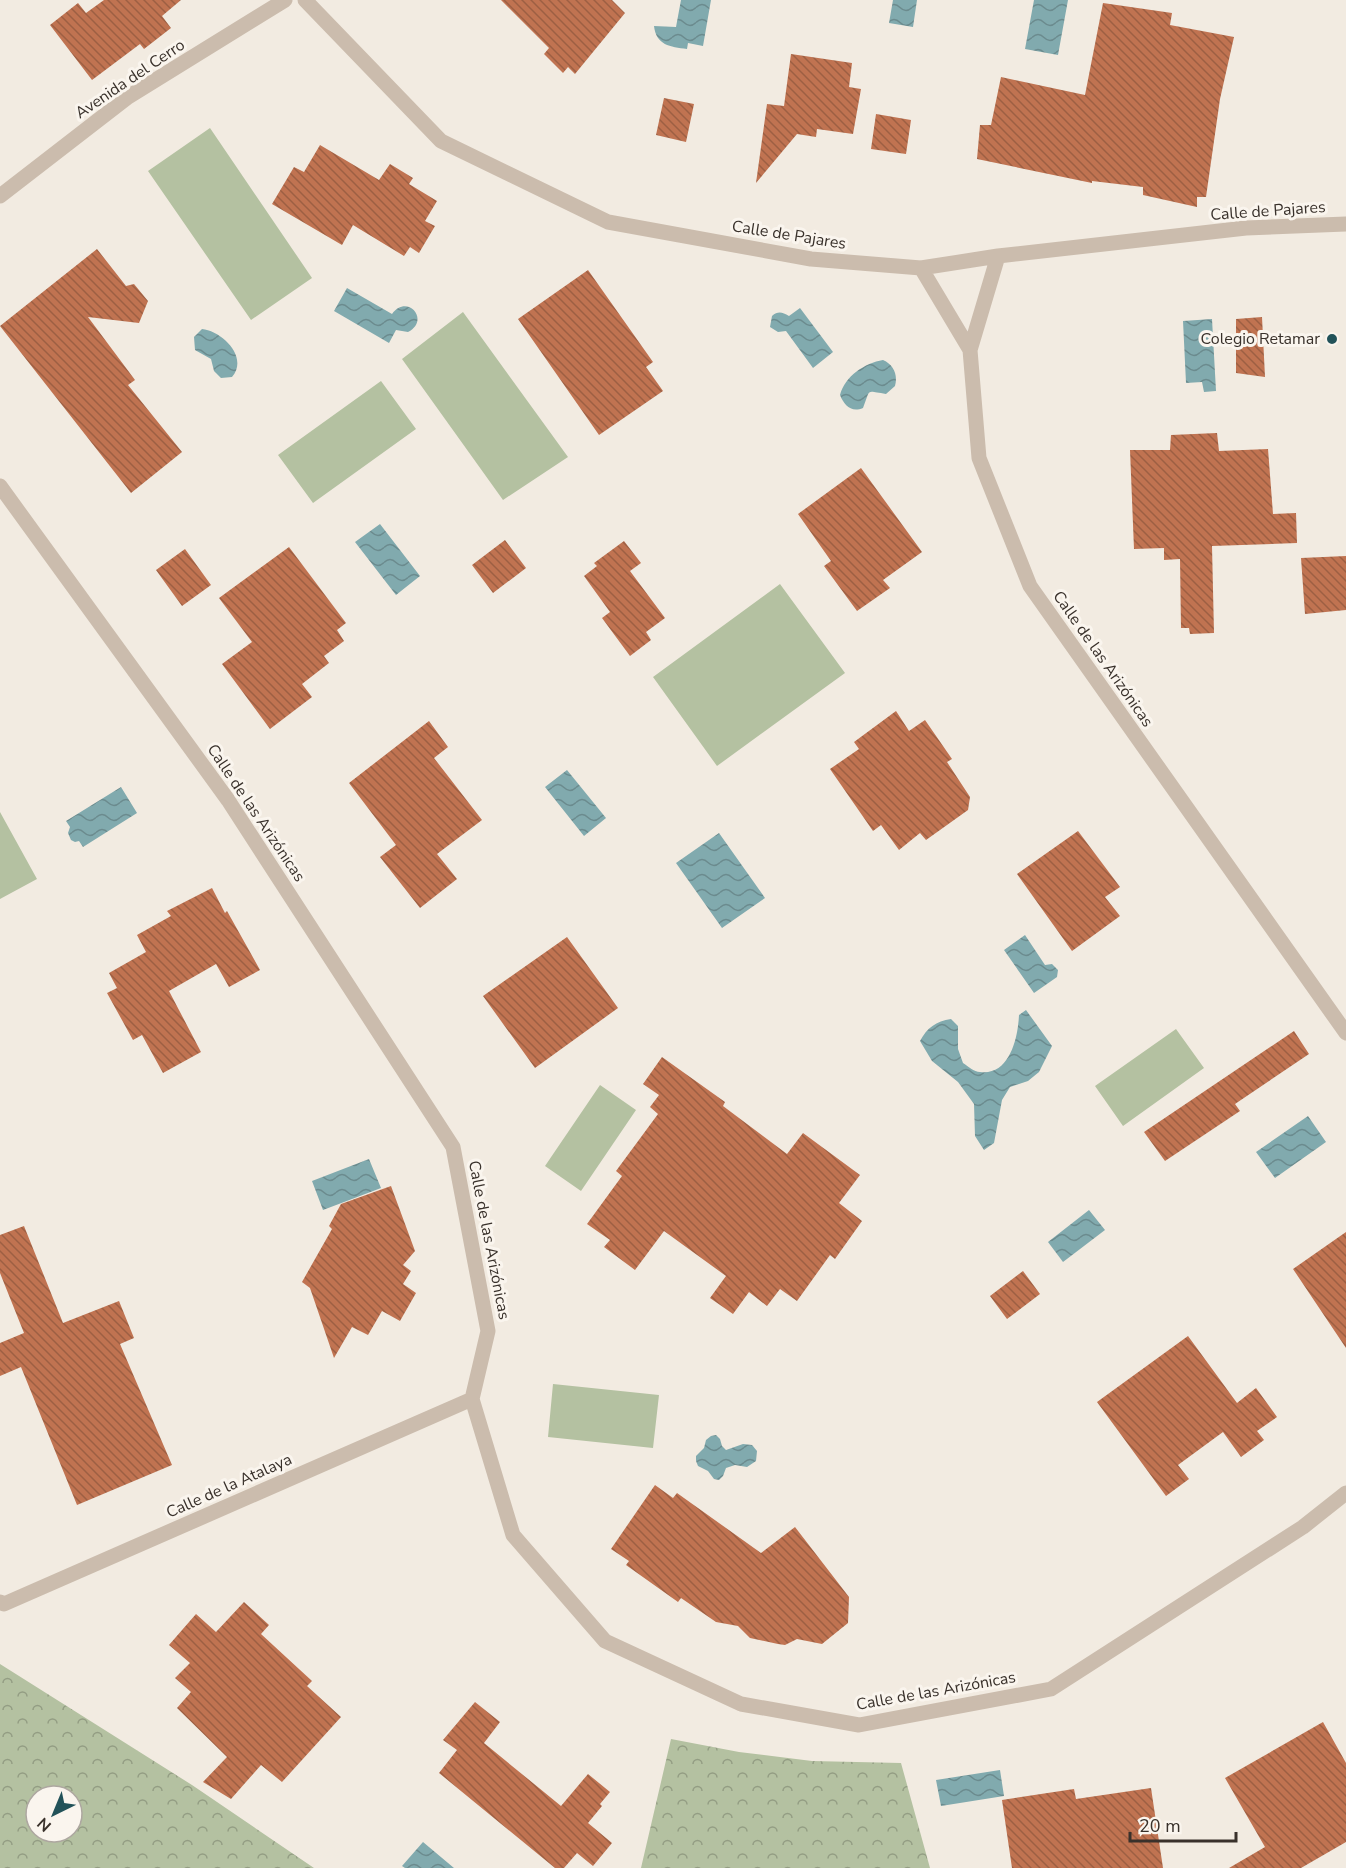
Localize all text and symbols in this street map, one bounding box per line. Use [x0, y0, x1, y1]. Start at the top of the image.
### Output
street label: Avenida del Cerro [71, 34, 189, 124]
street label: Calle de Pajares [1210, 196, 1326, 226]
street label: Calle de Pajares [730, 215, 848, 255]
place label: Colegio Retamar [1201, 328, 1320, 350]
marker: Colegio Retamar [1325, 332, 1339, 346]
street label: Calle de las Arizónicas [1048, 587, 1158, 731]
street label: Calle de las Arizónicas [202, 740, 310, 886]
street label: Calle de las Arizónicas [463, 1159, 515, 1321]
street label: Calle de la Atalaya [163, 1448, 295, 1524]
street label: Calle de las Arizónicas [855, 1666, 1017, 1716]
north arrow [24, 1784, 84, 1844]
scale bar [1130, 1805, 1236, 1843]
text: N [33, 1812, 56, 1836]
text: 20 m [1139, 1814, 1181, 1838]

